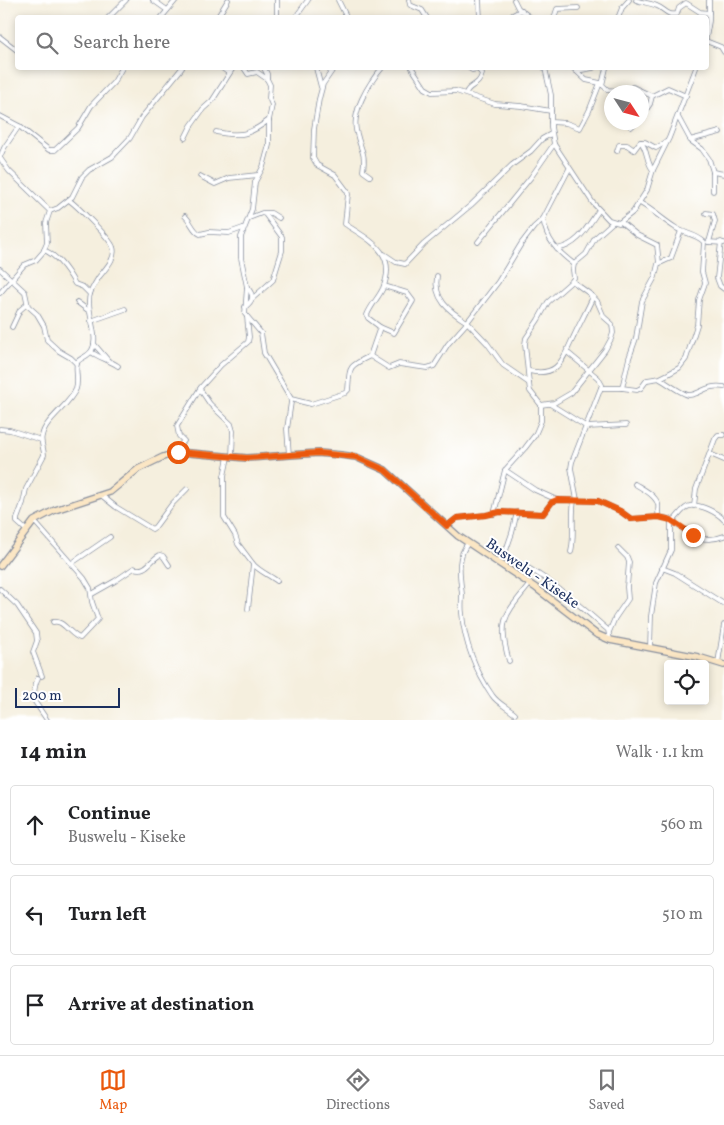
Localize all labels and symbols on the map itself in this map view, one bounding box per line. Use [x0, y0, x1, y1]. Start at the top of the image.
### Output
north arrow [604, 85, 649, 130]
route start [167, 441, 190, 464]
route end [682, 524, 705, 547]
street label: Buswelu - Kiseke [481, 534, 583, 614]
scale bar [15, 685, 120, 708]

